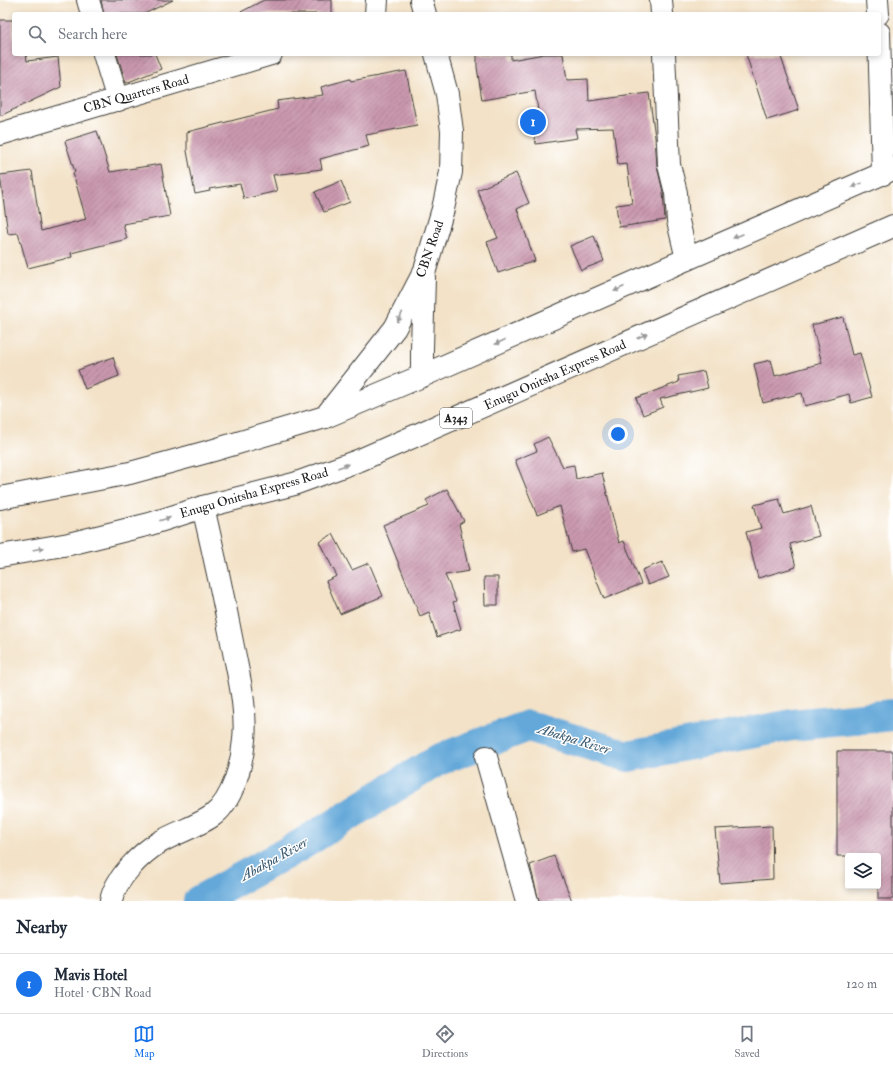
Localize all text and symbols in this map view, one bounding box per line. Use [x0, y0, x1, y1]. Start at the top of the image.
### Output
search box [12, 12, 881, 56]
icon: search [26, 23, 48, 45]
text: Search here [58, 25, 127, 44]
street label: CBN Quarters Road [81, 71, 191, 117]
pin: 1 [520, 107, 546, 137]
one-way arrow [852, 182, 863, 188]
street label: CBN Road [413, 218, 447, 280]
one-way arrow [731, 234, 743, 240]
one-way arrow [613, 286, 625, 292]
one-way arrow [397, 311, 404, 323]
one-way arrow [636, 333, 647, 339]
street label: Enugu Onitsha Express Road [482, 336, 629, 414]
one-way arrow [494, 339, 506, 345]
road number: A343 [440, 408, 472, 428]
your location [608, 424, 628, 444]
one-way arrow [337, 463, 349, 469]
street label: Enugu Onitsha Express Road [178, 464, 331, 523]
one-way arrow [159, 516, 171, 522]
one-way arrow [32, 546, 45, 552]
water label: Abakpa River [534, 719, 613, 758]
water label: Abakpa River [235, 833, 311, 886]
map controls [845, 853, 881, 889]
button: layers [845, 853, 881, 889]
text: Nearby [16, 917, 67, 938]
text: Mavis Hotel [54, 966, 127, 985]
text: 1 [27, 976, 31, 992]
text: 120 m [846, 976, 877, 992]
text: Hotel · CBN Road [54, 985, 151, 1001]
tab: Map [133, 1023, 155, 1060]
tab: Directions [422, 1023, 468, 1060]
tab: Saved [735, 1023, 760, 1060]

